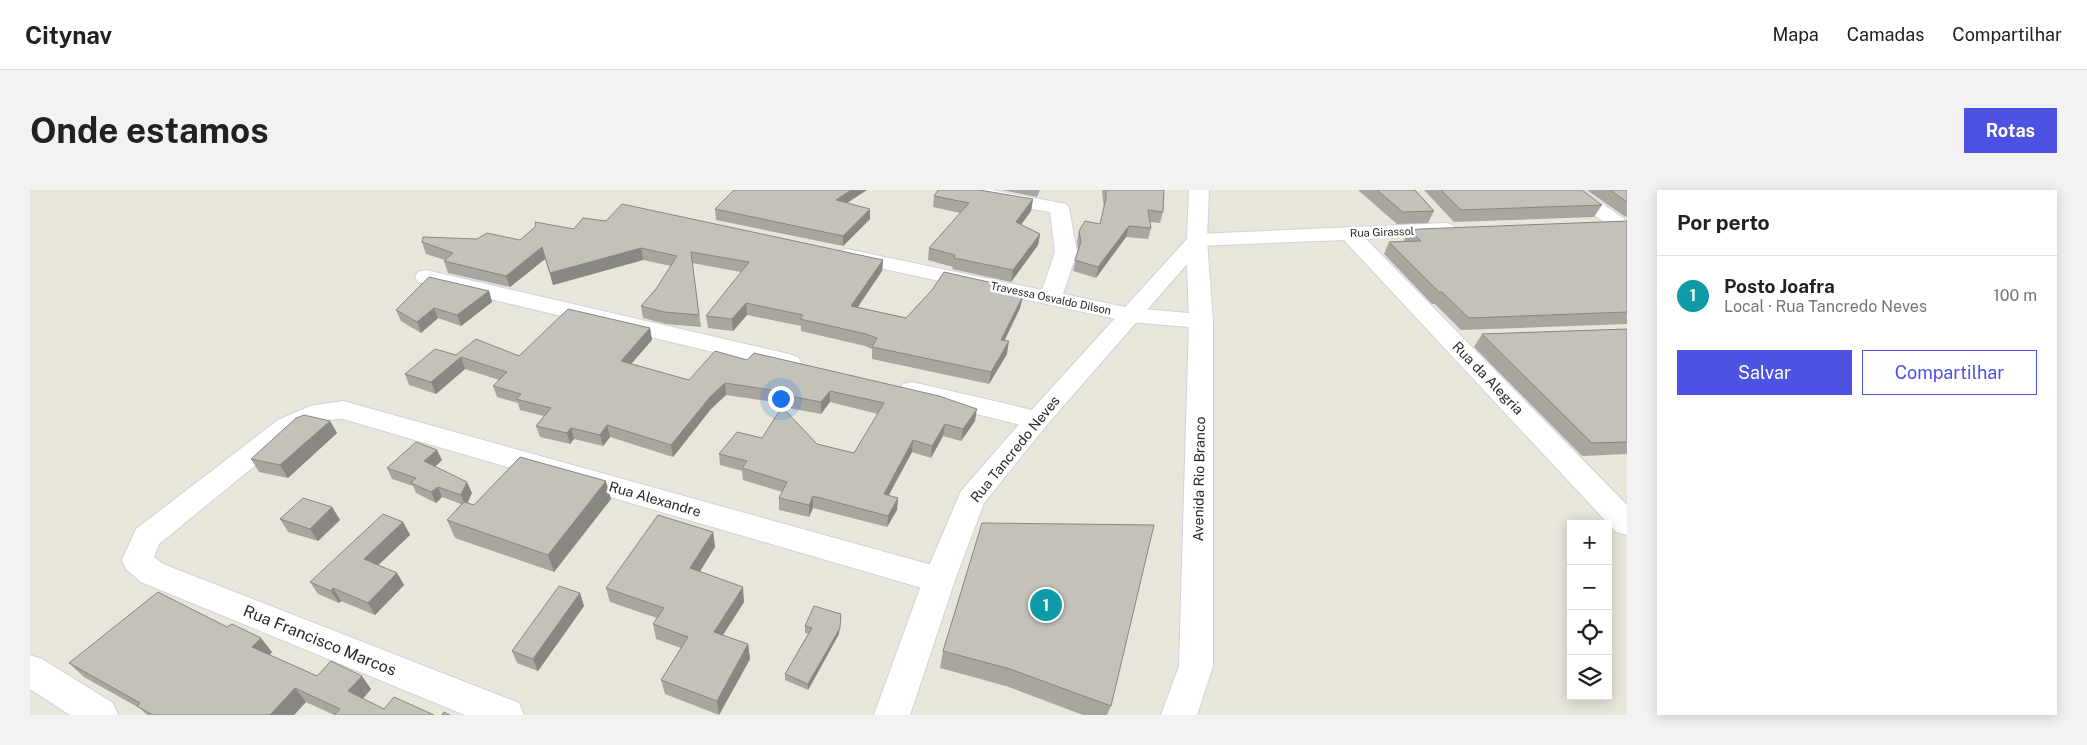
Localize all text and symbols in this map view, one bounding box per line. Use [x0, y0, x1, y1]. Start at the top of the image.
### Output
text: Citynav [25, 21, 112, 49]
text: Mapa [1772, 24, 1819, 45]
text: Camadas [1847, 24, 1924, 45]
text: Compartilhar [1952, 24, 2062, 45]
button: Rotas [1964, 108, 2057, 153]
text: Onde estamos [30, 110, 269, 151]
text: Por perto [1677, 210, 1770, 235]
street label: Rua Girassol [1350, 225, 1414, 239]
text: Posto Joafra [1724, 275, 1835, 297]
street label: Travessa Osvaldo Dilson [990, 279, 1112, 317]
text: 1 [1690, 286, 1696, 305]
text: 100 m [1993, 286, 2037, 305]
text: Local · Rua Tancredo Neves [1724, 297, 1927, 316]
street label: Rua da Alegria [1449, 338, 1527, 418]
button: Salvar [1677, 350, 1852, 395]
button: Compartilhar [1862, 350, 2037, 395]
your location [768, 386, 794, 412]
street label: Rua Tancredo Neves [967, 392, 1063, 506]
street label: Avenida Rio Branco [1190, 416, 1208, 542]
street label: Rua Alexandre [607, 478, 703, 520]
map controls [1567, 520, 1612, 700]
button: + [1567, 520, 1612, 565]
button: − [1567, 565, 1612, 610]
pin: 1 [1030, 586, 1062, 624]
street label: Rua Francisco Marcos [241, 601, 399, 680]
button: locate [1567, 610, 1612, 655]
button: layers [1567, 655, 1612, 700]

